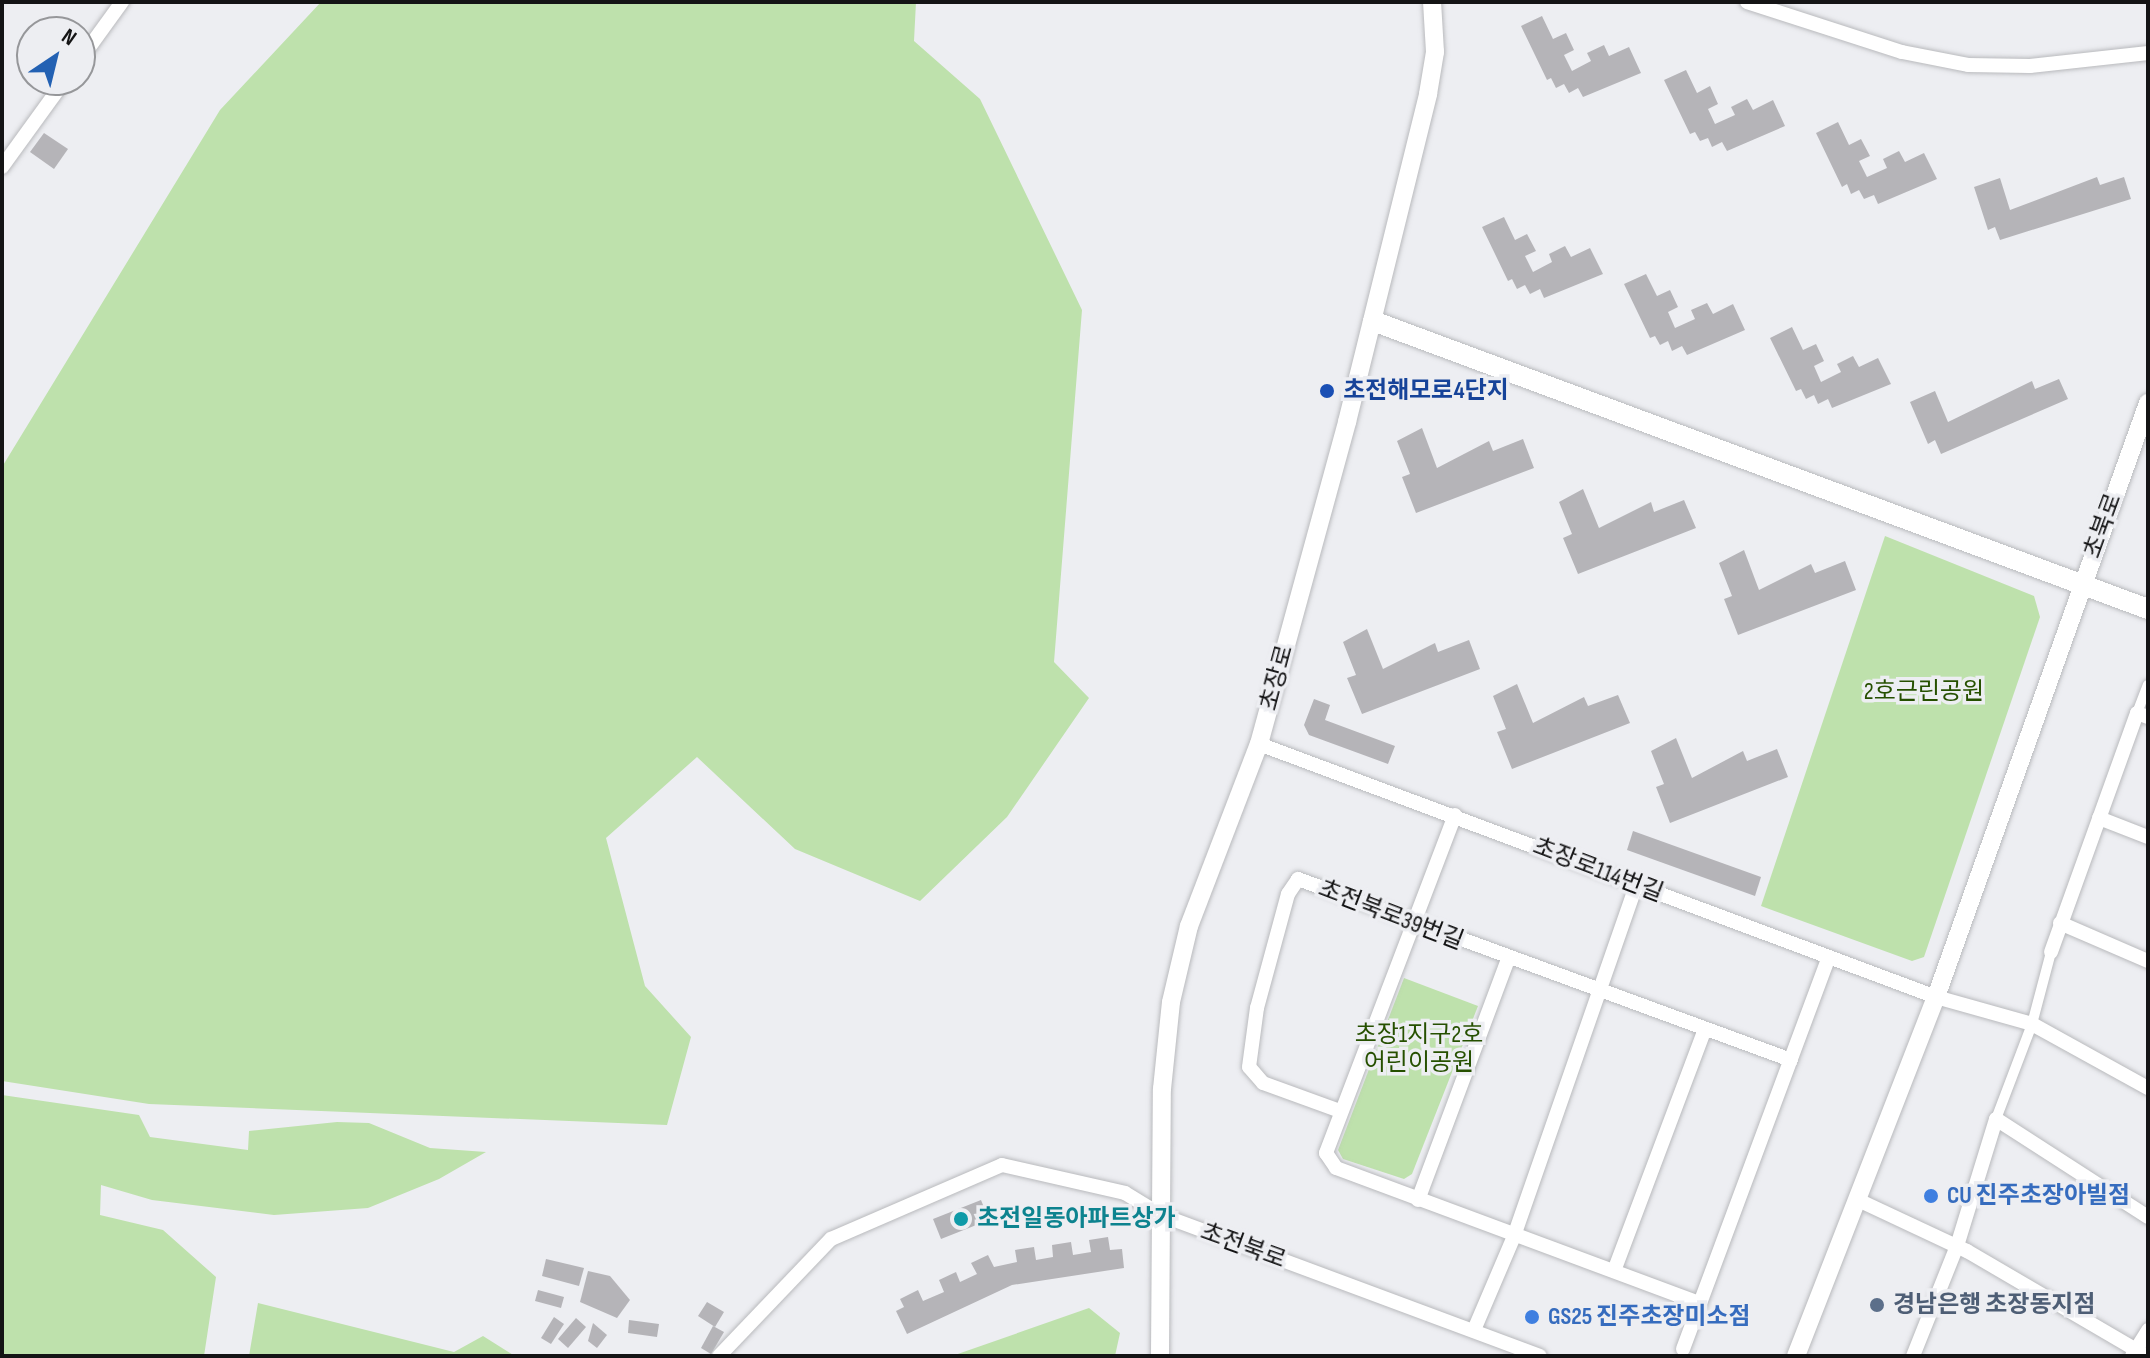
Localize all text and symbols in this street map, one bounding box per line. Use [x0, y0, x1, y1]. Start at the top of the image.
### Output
north arrow [16, 16, 96, 96]
text: N [56, 23, 81, 52]
place label: 초전해모로4단지 [1343, 377, 1509, 405]
marker: 초전해모로4단지 [1318, 382, 1336, 400]
street label: 초북로 [2078, 490, 2128, 562]
street label: 초장로 [1255, 642, 1299, 714]
park label: 2호근린공원 [1864, 678, 1984, 706]
street label: 초장로114번길 [1529, 832, 1667, 908]
street label: 초전북로39번길 [1314, 874, 1468, 956]
park label: 초장1지구2호 어린이공원 [1355, 1021, 1483, 1077]
place label: CU 진주초장아빌점 [1947, 1182, 2130, 1210]
marker: CU 진주초장아빌점 [1922, 1187, 1940, 1205]
place label: 초전일동아파트상가 [977, 1205, 1176, 1233]
marker: 초전일동아파트상가 [952, 1210, 970, 1228]
street label: 초전북로 [1197, 1217, 1289, 1275]
place label: 경남은행 초장동지점 [1893, 1291, 2095, 1319]
marker: 경남은행 초장동지점 [1868, 1296, 1886, 1314]
place label: GS25 진주초장미소점 [1548, 1303, 1751, 1331]
marker: GS25 진주초장미소점 [1523, 1308, 1541, 1326]

